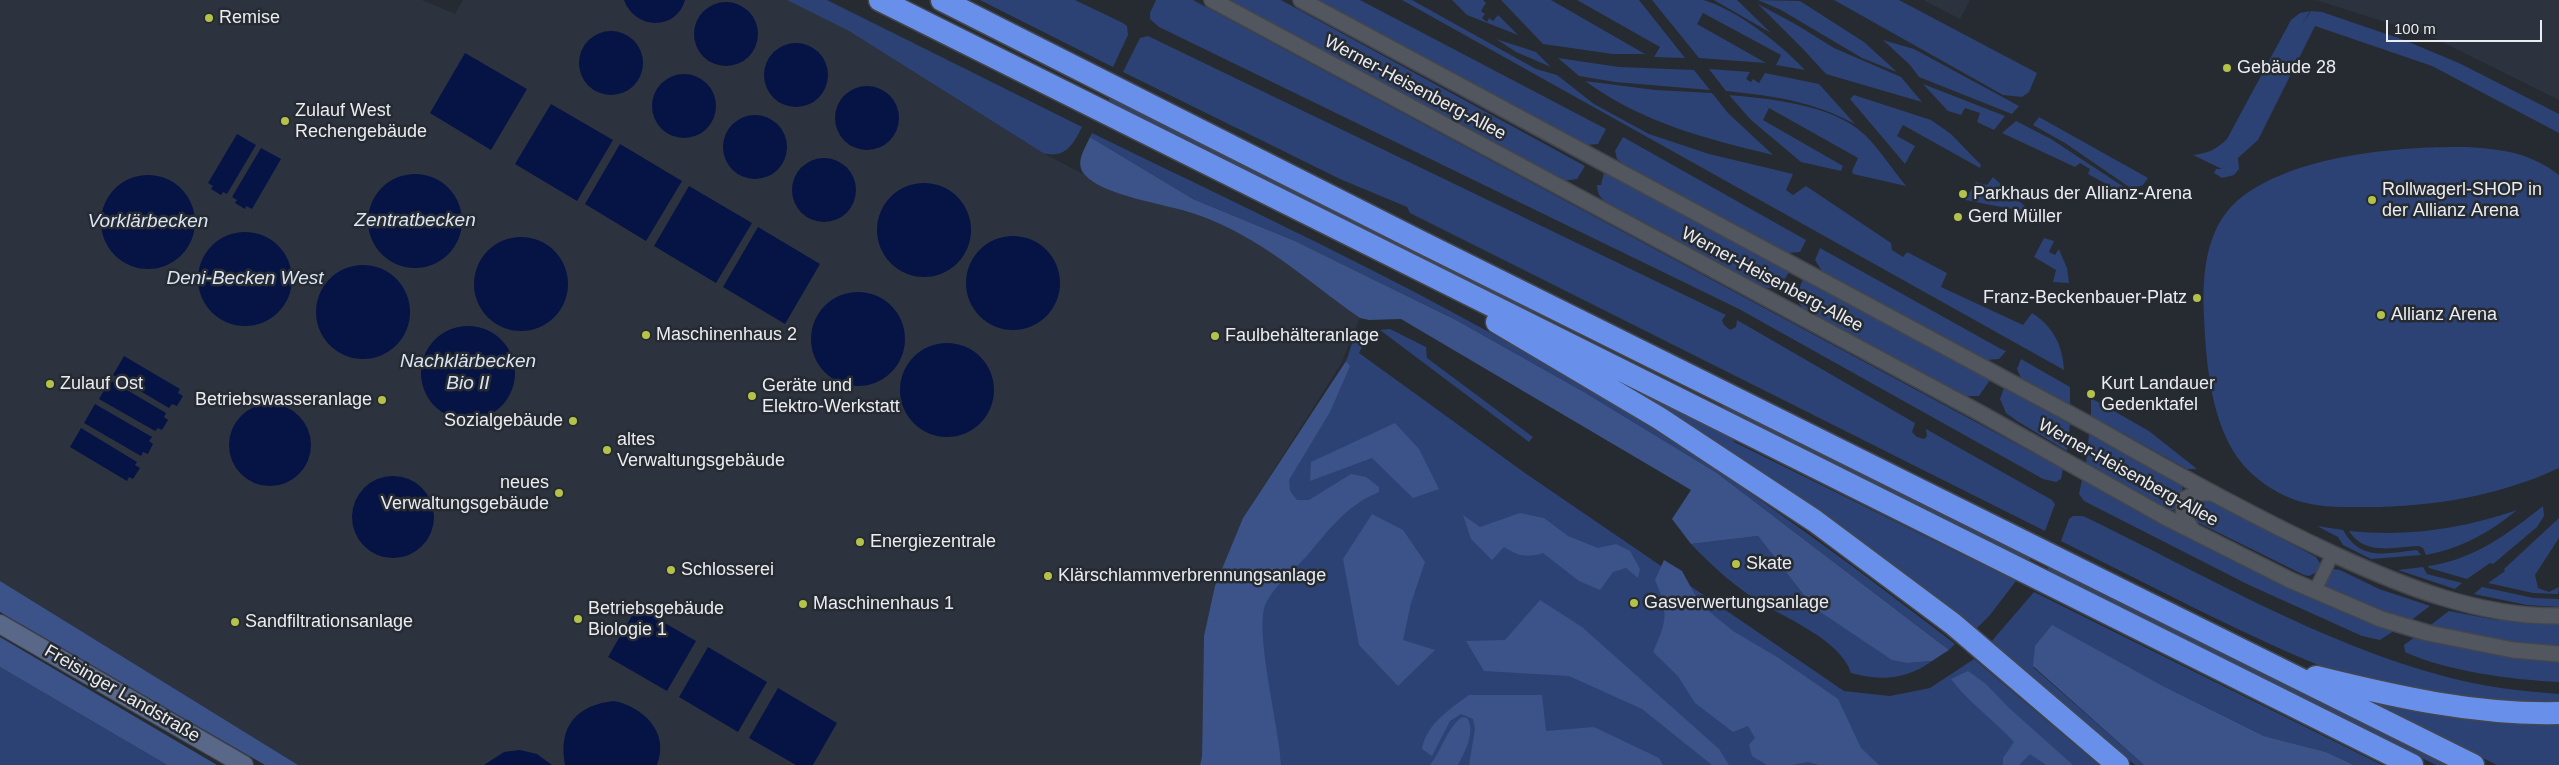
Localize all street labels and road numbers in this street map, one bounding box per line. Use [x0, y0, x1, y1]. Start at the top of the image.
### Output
street label: Werner-Heisenberg-Allee [1320, 31, 1510, 145]
street label: Werner-Heisenberg-Allee [1677, 223, 1867, 337]
street label: Werner-Heisenberg-Allee [2034, 414, 2222, 532]
street label: Freisinger Landstraße [40, 641, 204, 747]

